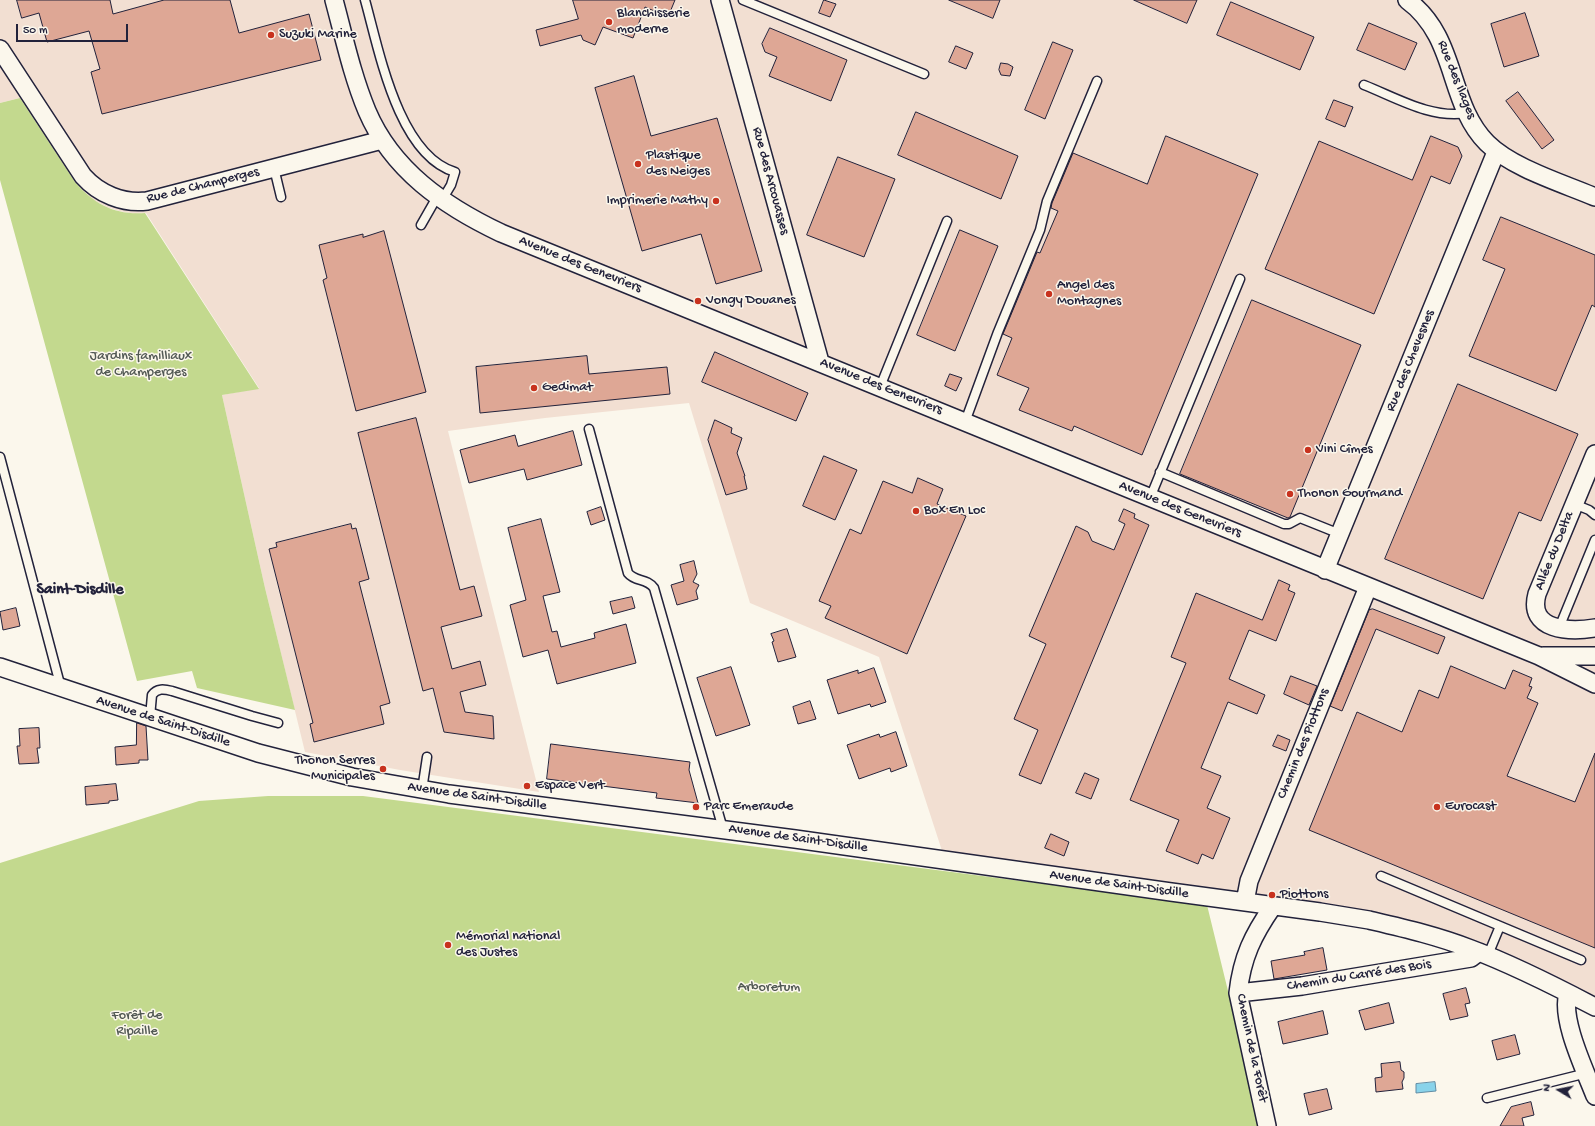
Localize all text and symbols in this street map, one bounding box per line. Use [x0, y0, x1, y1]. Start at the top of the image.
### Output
place label: Blanchisserie moderne [617, 6, 690, 38]
scale bar [18, 16, 130, 42]
marker: Blanchisserie moderne [604, 17, 614, 27]
text: 50 m [23, 24, 48, 38]
place label: Suzuki Marine [279, 27, 357, 43]
marker: Suzuki Marine [266, 30, 276, 40]
street label: Rue des Ilages [1433, 38, 1479, 122]
street label: Rue des Arcouasses [748, 125, 792, 237]
place label: Plastique des Neiges [646, 148, 710, 180]
marker: Plastique des Neiges [633, 159, 643, 169]
street label: Rue de Champerges [145, 164, 261, 208]
place label: Imprimerie Mathy [607, 193, 708, 209]
marker: Imprimerie Mathy [711, 196, 721, 206]
street label: Avenue des Genevriers [516, 233, 644, 297]
place label: Angel des Montagnes [1057, 278, 1121, 310]
marker: Angel des Montagnes [1044, 289, 1054, 299]
place label: Vongy Douanes [706, 293, 796, 309]
marker: Vongy Douanes [693, 296, 703, 306]
street label: Rue des Chevesnes [1383, 308, 1439, 414]
park label: Jardins familliaux de Champerges [90, 349, 192, 382]
street label: Avenue des Genevriers [817, 355, 945, 419]
place label: Gedimat [542, 380, 593, 396]
marker: Gedimat [529, 383, 539, 393]
place label: Vini Cîmes [1316, 442, 1373, 458]
marker: Vini Cîmes [1303, 445, 1313, 455]
street label: Avenue des Genevriers [1116, 478, 1244, 542]
place label: Thonon Gourmand [1298, 486, 1402, 502]
marker: Thonon Gourmand [1285, 489, 1295, 499]
place label: Box En Loc [924, 503, 985, 519]
marker: Box En Loc [911, 506, 921, 516]
street label: Allée du Delta [1532, 509, 1578, 593]
district label: Saint-Disdille [37, 581, 123, 601]
street label: Chemin des Piottons [1274, 686, 1334, 802]
street label: Avenue de Saint-Disdille [94, 692, 232, 752]
place label: Thonon Serres Municipales [295, 753, 375, 786]
marker: Thonon Serres Municipales [378, 764, 388, 774]
place label: Espace Vert [535, 778, 605, 794]
street label: Avenue de Saint-Disdille [406, 779, 548, 815]
marker: Espace Vert [522, 781, 532, 791]
place label: Parc Emeraude [704, 799, 793, 815]
place label: Eurocast [1445, 799, 1496, 815]
marker: Parc Emeraude [691, 802, 701, 812]
marker: Eurocast [1432, 802, 1442, 812]
street label: Avenue de Saint-Disdille [727, 821, 869, 857]
street label: Avenue de Saint-Disdille [1048, 867, 1190, 903]
place label: Piottons [1280, 887, 1329, 903]
marker: Piottons [1267, 890, 1277, 900]
place label: Mémorial national des Justes [456, 929, 560, 962]
marker: Mémorial national des Justes [443, 940, 453, 950]
street label: Chemin du Carré des Bois [1286, 956, 1432, 996]
park label: Arboretum [738, 980, 800, 996]
street label: Chemin de la Forêt [1231, 992, 1271, 1104]
park label: Forêt de Ripaille [111, 1008, 163, 1040]
north arrow [1539, 1070, 1579, 1110]
text: N [1541, 1083, 1554, 1092]

